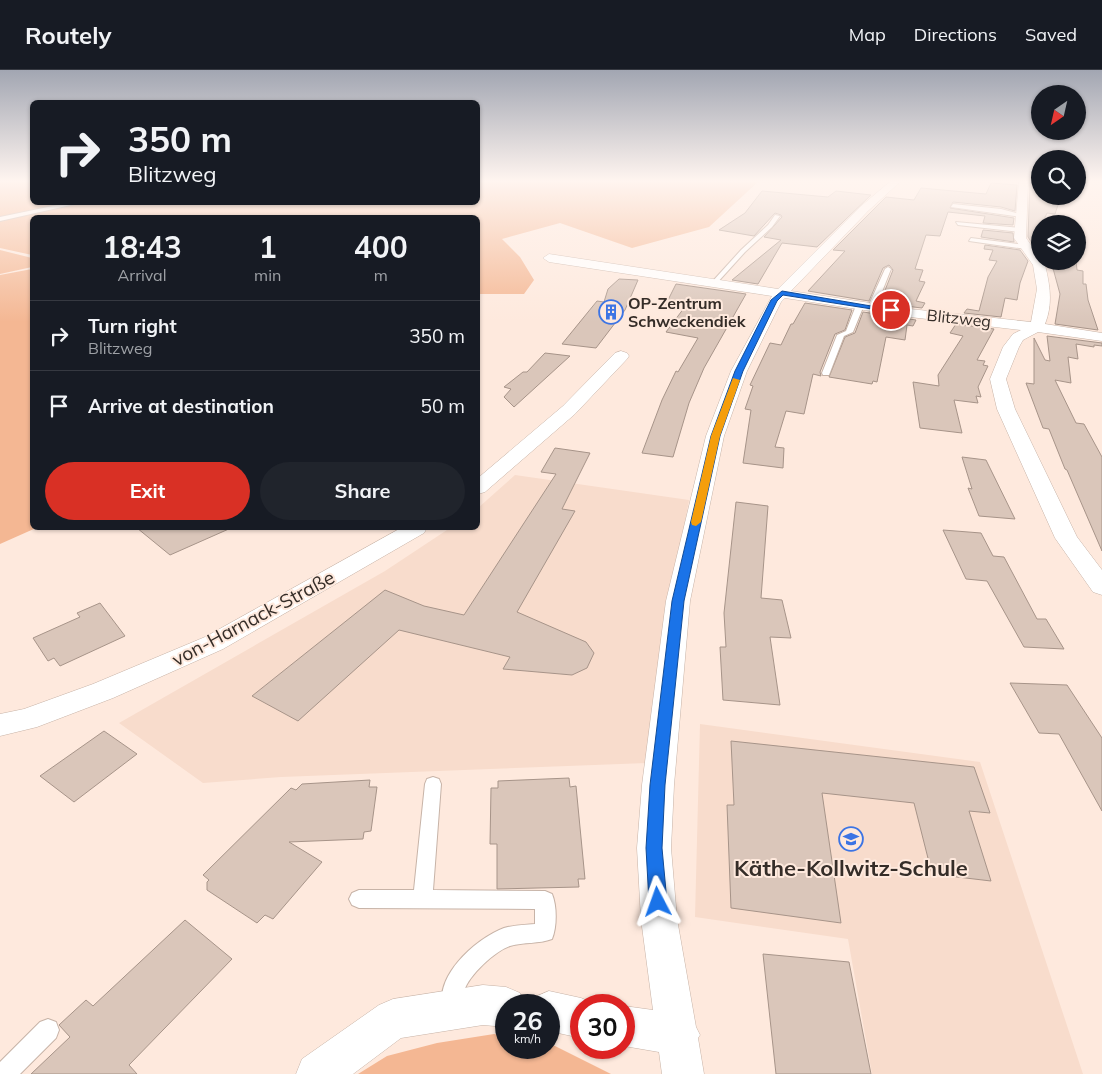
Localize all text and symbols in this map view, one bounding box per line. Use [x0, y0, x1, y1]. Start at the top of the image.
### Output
text: Routely [25, 20, 111, 50]
text: Map [849, 23, 886, 46]
text: Directions [914, 23, 997, 46]
text: Saved [1025, 23, 1077, 46]
north arrow [1031, 85, 1086, 140]
map controls [1031, 85, 1086, 270]
text: 350 m [128, 117, 232, 161]
icon: right [45, 120, 110, 185]
button: search [1031, 150, 1086, 205]
text: Blitzweg [128, 160, 217, 188]
button: layers [1031, 215, 1086, 270]
text: 18:43 [102, 228, 182, 266]
text: 1 [259, 228, 277, 266]
text: 400 [354, 228, 408, 266]
text: Arrival [118, 265, 167, 285]
text: min [254, 265, 281, 285]
text: m [374, 265, 388, 285]
pin [870, 289, 912, 331]
place label: OP-Zentrum Schweckendiek [628, 293, 747, 331]
icon: arrive [877, 296, 905, 324]
building icon: OP-Zentrum Schweckendiek [598, 299, 624, 325]
street label: Blitzweg [926, 305, 992, 331]
text: Turn right [88, 314, 177, 338]
icon: right [45, 322, 73, 350]
text: 350 m [409, 324, 465, 348]
text: Blitzweg [88, 338, 152, 358]
icon: arrive [45, 392, 73, 420]
text: Arrive at destination [88, 394, 274, 418]
text: 50 m [421, 394, 465, 418]
button: Exit [45, 462, 250, 520]
button: Share [260, 462, 465, 520]
street label: von-Harnack-Straße [168, 565, 338, 671]
school or university icon: Käthe-Kollwitz-Schule [838, 826, 864, 852]
place label: Käthe-Kollwitz-Schule [734, 854, 968, 882]
position arrow [631, 875, 683, 927]
speed limit sign: 30 [570, 994, 635, 1059]
text: 26 [512, 1005, 543, 1036]
text: km/h [514, 1031, 541, 1046]

